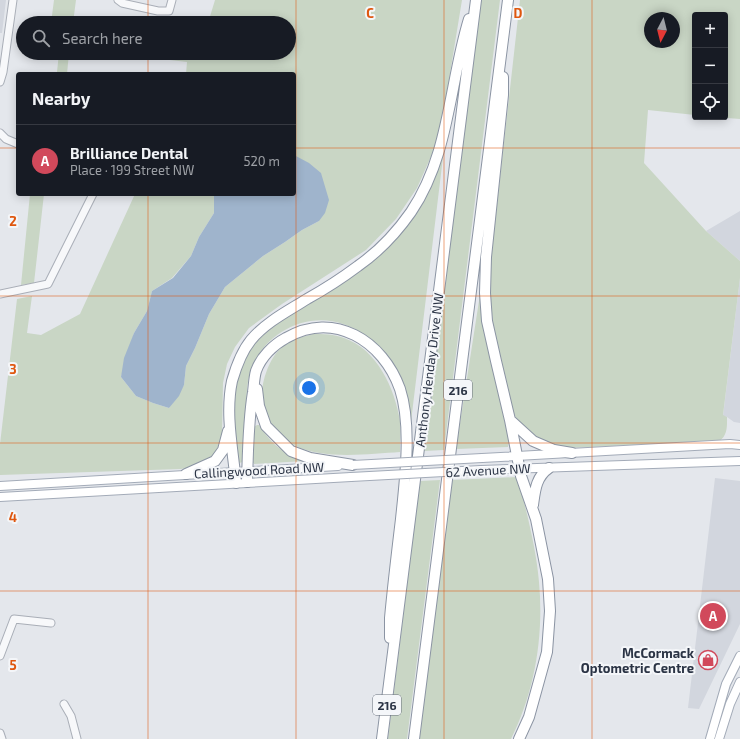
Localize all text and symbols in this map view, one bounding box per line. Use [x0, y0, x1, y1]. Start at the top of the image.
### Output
text: C [366, 5, 374, 21]
text: D [514, 5, 523, 21]
north arrow [644, 12, 680, 48]
map controls [692, 12, 728, 120]
button: + [692, 12, 728, 48]
search box [16, 16, 296, 60]
icon: search [30, 27, 52, 49]
text: Search here [62, 29, 143, 47]
button: − [692, 48, 728, 84]
button: locate [692, 84, 728, 120]
text: Nearby [32, 88, 90, 108]
text: Brilliance Dental [70, 144, 188, 162]
text: A [41, 153, 49, 169]
text: 520 m [244, 153, 280, 169]
text: Place · 199 Street NW [70, 162, 194, 178]
text: 2 [9, 213, 17, 229]
street label: Anthony Henday Drive NW [412, 292, 446, 448]
text: 3 [9, 361, 17, 377]
your location [299, 378, 319, 398]
road number: 216 [444, 380, 472, 400]
street label: Callingwood Road NW [193, 459, 325, 481]
street label: 62 Avenue NW [445, 460, 531, 480]
text: 4 [9, 509, 17, 525]
pin: A [700, 601, 726, 631]
place label: McCormack Optometric Centre [581, 645, 695, 676]
shop icon: McCormack Optometric Centre [697, 649, 719, 671]
text: 5 [9, 657, 17, 673]
road number: 216 [373, 695, 401, 715]

